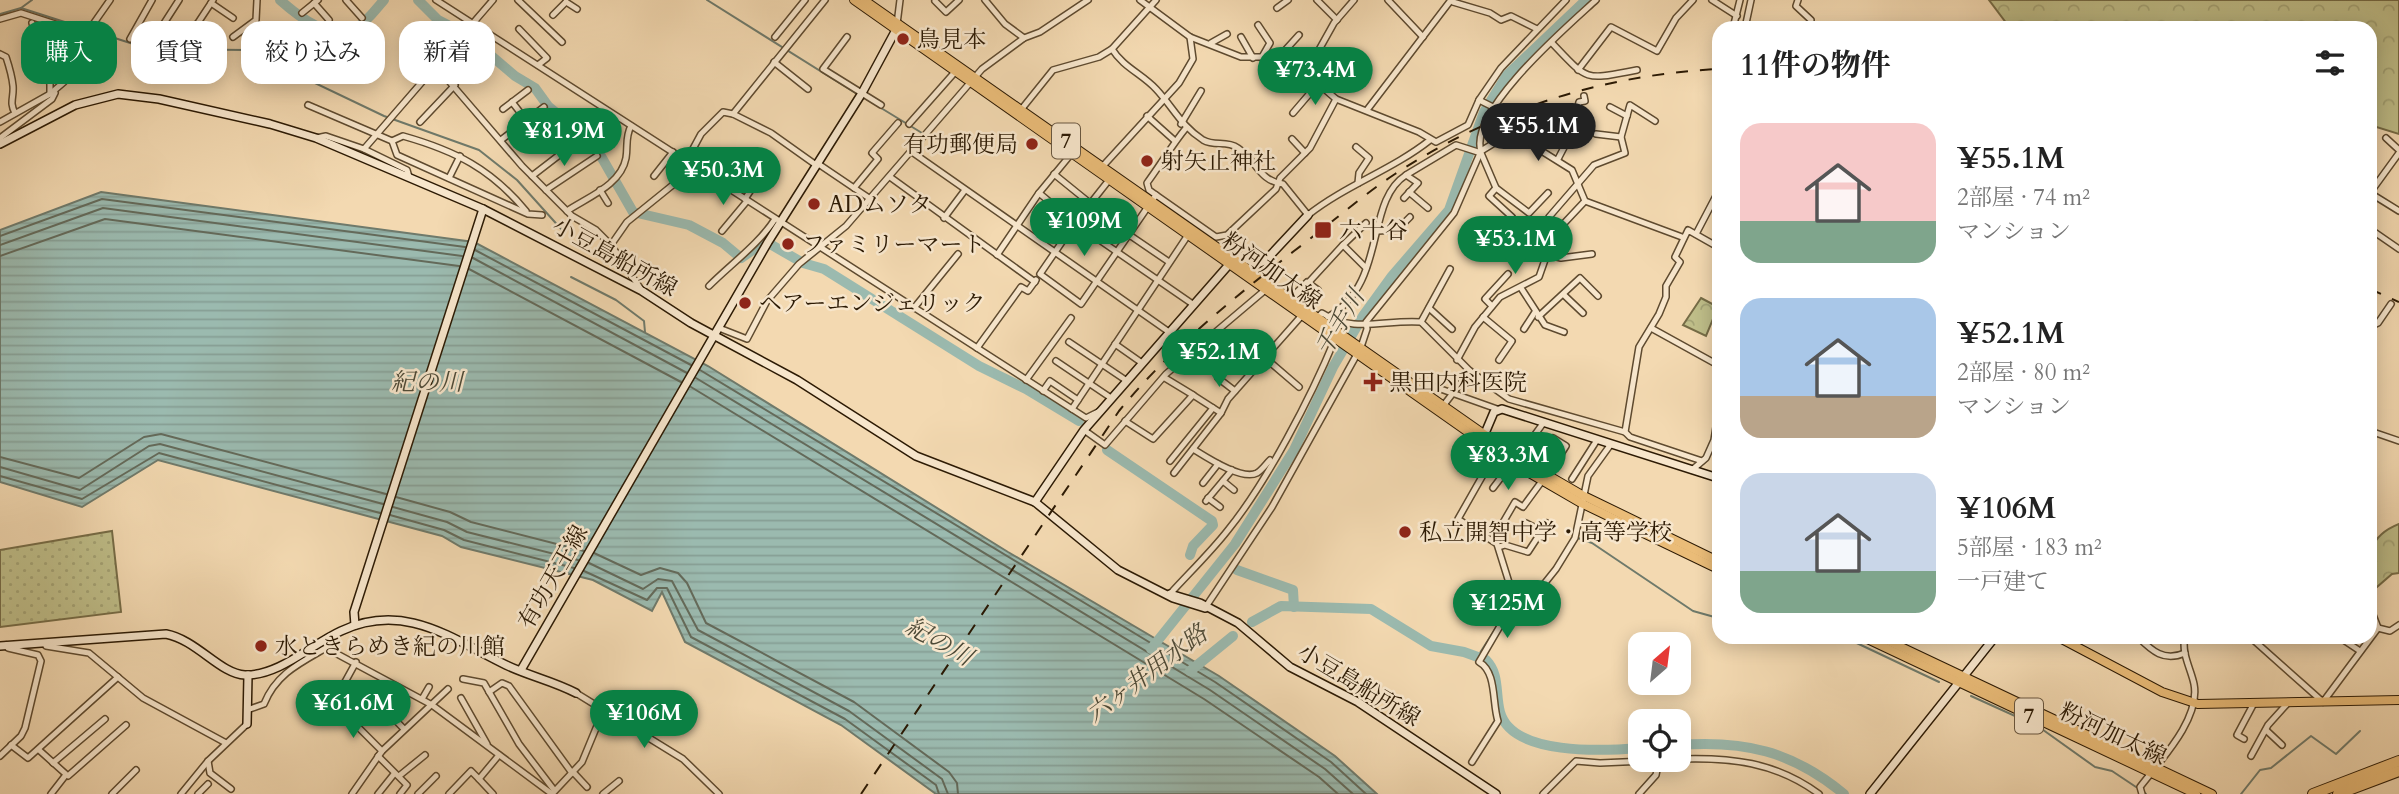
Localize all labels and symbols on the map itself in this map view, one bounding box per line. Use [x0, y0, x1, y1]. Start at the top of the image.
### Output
place label: 鳥見本 [917, 24, 986, 55]
marker: 鳥見本 [895, 31, 911, 47]
pin: ¥73.4M [1258, 48, 1372, 107]
pin: ¥55.1M [1481, 104, 1595, 163]
pin: ¥81.9M [507, 108, 621, 168]
road number: 7 [1052, 124, 1080, 158]
place label: 有功郵便局 [903, 129, 1018, 160]
marker: 有功郵便局 [1024, 136, 1040, 152]
place label: 射矢止神社 [1161, 146, 1276, 177]
pin: ¥50.3M [666, 148, 780, 207]
marker: 射矢止神社 [1139, 153, 1155, 169]
place label: ADムソタ [828, 189, 932, 220]
marker: ADムソタ [806, 196, 822, 212]
pin: ¥109M [1035, 198, 1133, 258]
street label: 小豆島船所線 [547, 210, 683, 304]
place label: 六十谷 [1339, 215, 1408, 246]
pin: ¥53.1M [1458, 216, 1572, 276]
marker: 六十谷 [1313, 220, 1333, 240]
street label: 粉河加太線 [1216, 225, 1328, 317]
place label: ファミリーマート [802, 229, 986, 260]
marker: ファミリーマート [780, 236, 796, 252]
water label: 千手川 [1307, 281, 1374, 362]
place label: ヘアーエンジェリック [759, 288, 986, 319]
marker: ヘアーエンジェリック [737, 295, 753, 311]
pin: ¥52.1M [1162, 330, 1276, 389]
water label: 紀の川 [391, 366, 466, 399]
place label: 黒田内科医院 [1389, 367, 1527, 398]
marker: 黒田内科医院 [1363, 372, 1383, 392]
pin: ¥83.3M [1451, 433, 1565, 492]
place label: 私立開智中学・高等学校 [1419, 517, 1672, 548]
street label: 有功天王線 [511, 519, 595, 635]
marker: 私立開智中学・高等学校 [1397, 524, 1413, 540]
pin: ¥125M [1458, 580, 1556, 640]
water label: 紀の川 [900, 610, 981, 675]
water label: 六ヶ井用水路 [1080, 616, 1216, 731]
place label: 水ときらめき紀の川館 [275, 631, 505, 662]
north arrow [1628, 632, 1690, 695]
street label: 小豆島船所線 [1292, 636, 1426, 734]
marker: 水ときらめき紀の川館 [253, 638, 269, 654]
pin: ¥61.6M [296, 680, 410, 740]
pin: ¥106M [595, 690, 693, 750]
street label: 粉河加太線 [2054, 696, 2172, 772]
road number: 7 [2015, 698, 2043, 734]

